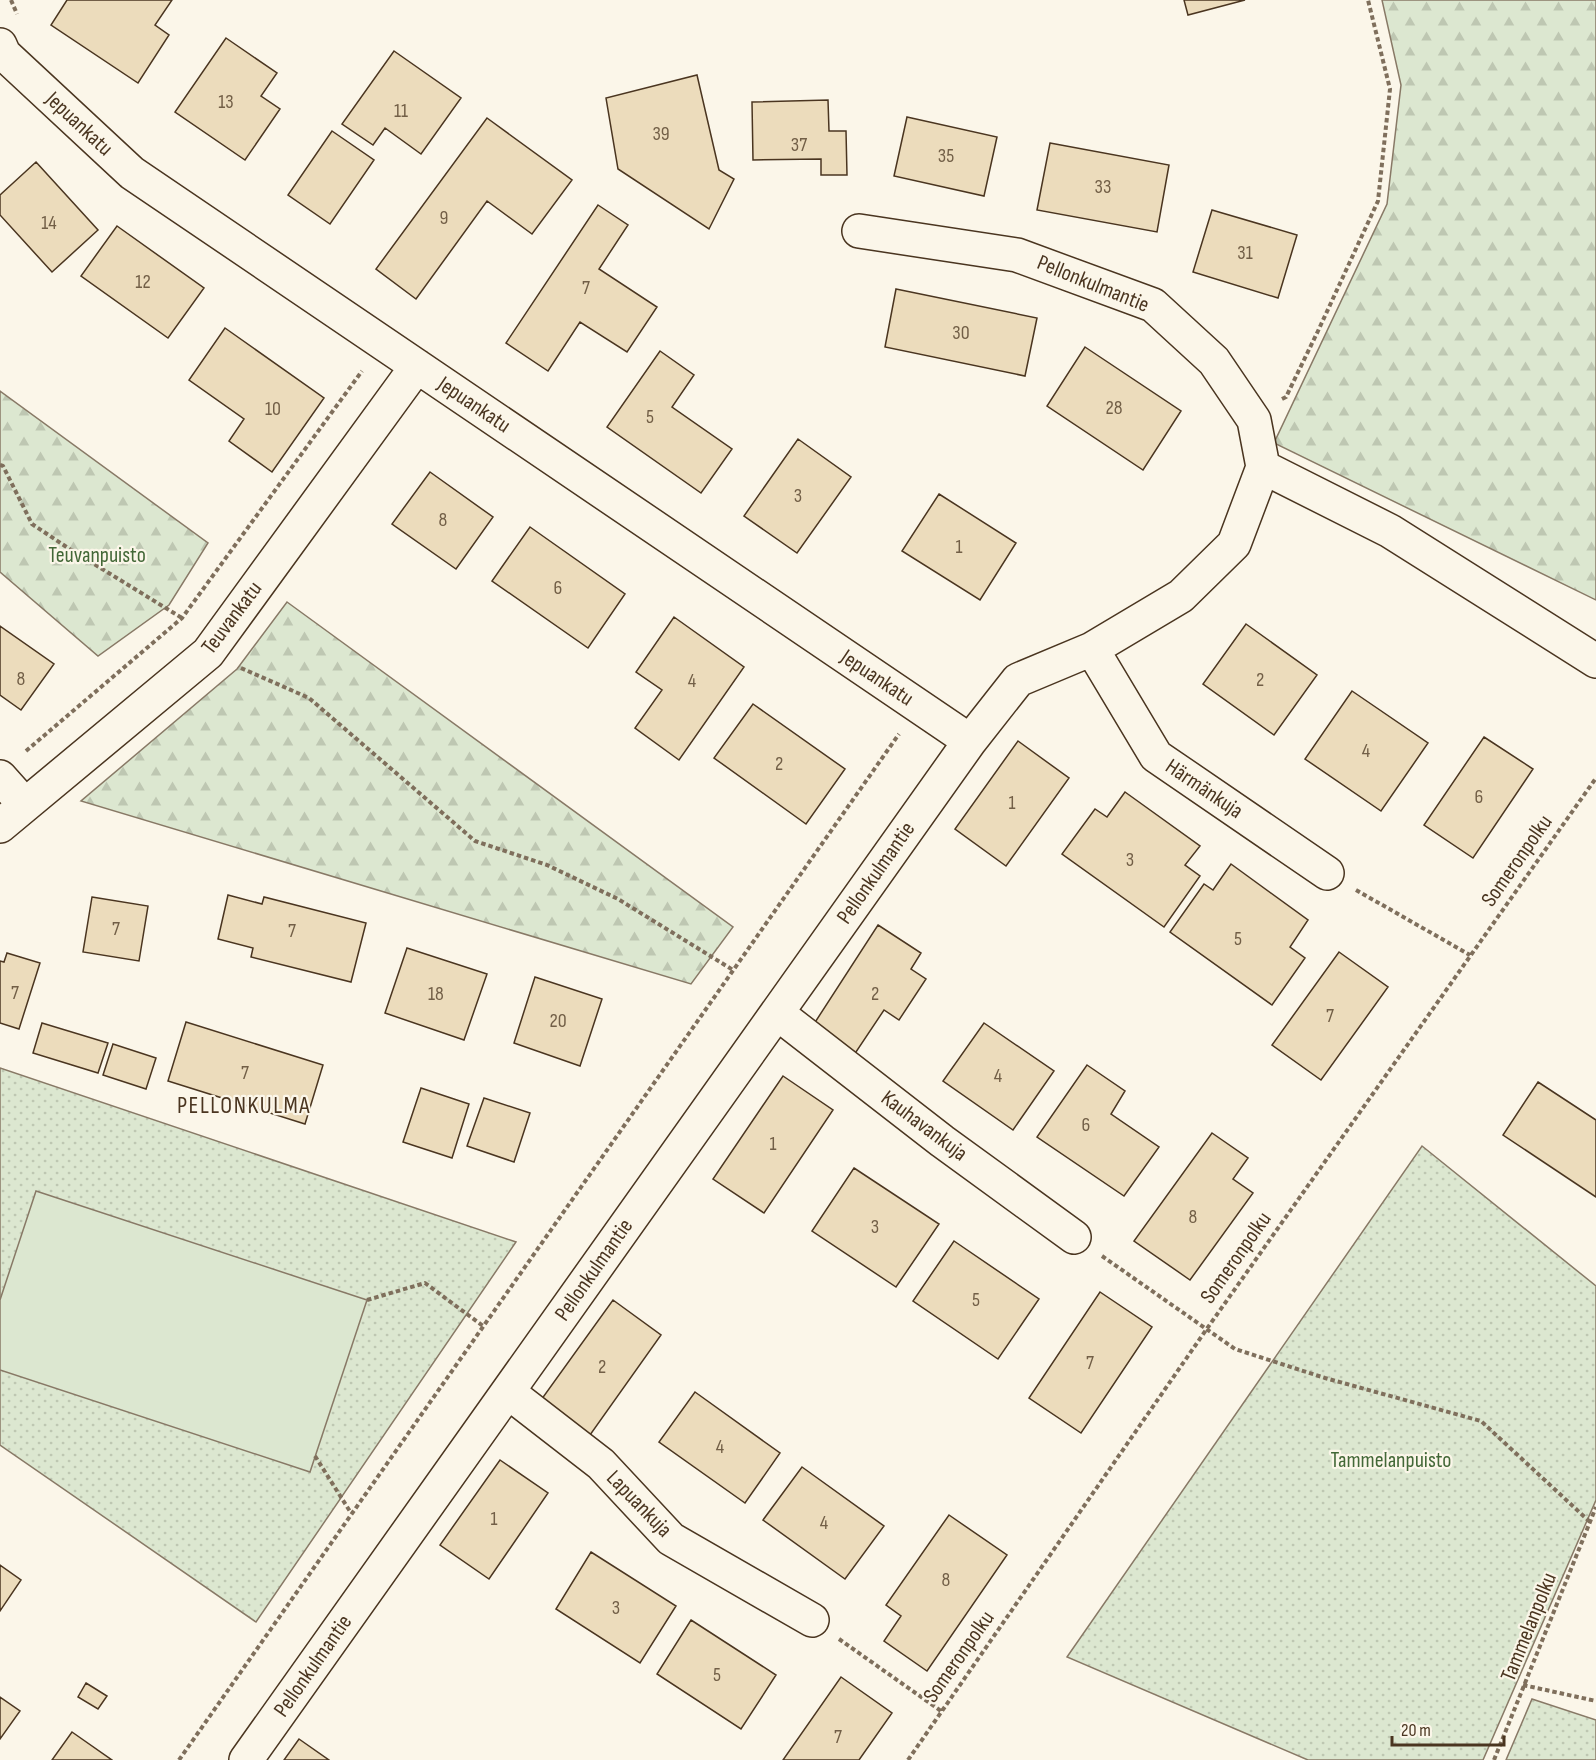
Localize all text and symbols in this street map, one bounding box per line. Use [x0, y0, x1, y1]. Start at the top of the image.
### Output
street label: Jepuankatu [39, 85, 118, 162]
house number: 13 [218, 90, 234, 114]
house number: 11 [394, 99, 408, 123]
house number: 39 [652, 122, 670, 146]
house number: 37 [791, 133, 807, 157]
house number: 35 [938, 144, 954, 168]
house number: 33 [1095, 175, 1111, 199]
house number: 9 [440, 206, 448, 230]
house number: 14 [41, 211, 57, 235]
house number: 31 [1237, 241, 1253, 265]
street label: Pellonkulmantie [1033, 249, 1153, 319]
house number: 12 [135, 270, 151, 294]
house number: 7 [582, 276, 590, 300]
house number: 30 [952, 321, 970, 345]
street label: Jepuankatu [431, 370, 516, 439]
house number: 28 [1106, 396, 1123, 420]
house number: 10 [265, 397, 281, 421]
house number: 5 [646, 405, 654, 429]
house number: 3 [794, 484, 802, 508]
house number: 8 [439, 508, 447, 532]
house number: 1 [956, 535, 963, 559]
park label: Teuvanpuisto [48, 542, 146, 569]
street label: Teuvankatu [196, 576, 268, 660]
house number: 6 [554, 576, 562, 600]
street label: Jepuankatu [834, 643, 919, 712]
house number: 8 [17, 667, 25, 691]
house number: 2 [1256, 668, 1264, 692]
house number: 4 [688, 669, 696, 693]
house number: 4 [1362, 739, 1370, 763]
house number: 2 [775, 752, 783, 776]
street label: Härmänkuja [1160, 753, 1248, 825]
house number: 6 [1475, 785, 1483, 809]
house number: 1 [1009, 791, 1016, 815]
street label: Someronpolku [1476, 810, 1558, 912]
street label: Pellonkulmantie [831, 817, 921, 929]
house number: 3 [1126, 848, 1134, 872]
house number: 7 [112, 917, 120, 941]
house number: 7 [288, 919, 296, 943]
house number: 5 [1234, 927, 1242, 951]
house number: 7 [11, 981, 19, 1005]
house number: 18 [428, 982, 444, 1006]
house number: 2 [871, 982, 879, 1006]
house number: 7 [1326, 1004, 1334, 1028]
house number: 20 [549, 1009, 567, 1033]
house number: 7 [241, 1061, 249, 1085]
house number: 4 [994, 1064, 1002, 1088]
street label: Kauhavankuja [875, 1085, 973, 1167]
district label: PELLONKULMA [177, 1091, 311, 1120]
house number: 6 [1082, 1113, 1090, 1137]
house number: 1 [770, 1132, 777, 1156]
house number: 8 [1189, 1205, 1197, 1229]
street label: Someronpolku [1195, 1207, 1277, 1309]
street label: Pellonkulmantie [549, 1214, 639, 1326]
house number: 3 [871, 1215, 879, 1239]
house number: 5 [972, 1288, 980, 1312]
house number: 7 [1086, 1351, 1094, 1375]
house number: 2 [598, 1355, 606, 1379]
house number: 4 [716, 1435, 724, 1459]
park label: Tammelanpuisto [1331, 1447, 1451, 1474]
street label: Lapuankuja [601, 1465, 677, 1543]
house number: 1 [491, 1507, 498, 1531]
house number: 4 [820, 1511, 828, 1535]
house number: 8 [942, 1568, 950, 1592]
street label: Tammelanpolku [1495, 1569, 1563, 1685]
house number: 3 [612, 1596, 620, 1620]
street label: Someronpolku [918, 1606, 1000, 1708]
street label: Pellonkulmantie [268, 1610, 358, 1722]
house number: 5 [713, 1663, 721, 1687]
scale bar [1392, 1709, 1504, 1747]
text: 20 m [1401, 1720, 1431, 1741]
house number: 7 [834, 1725, 842, 1749]

